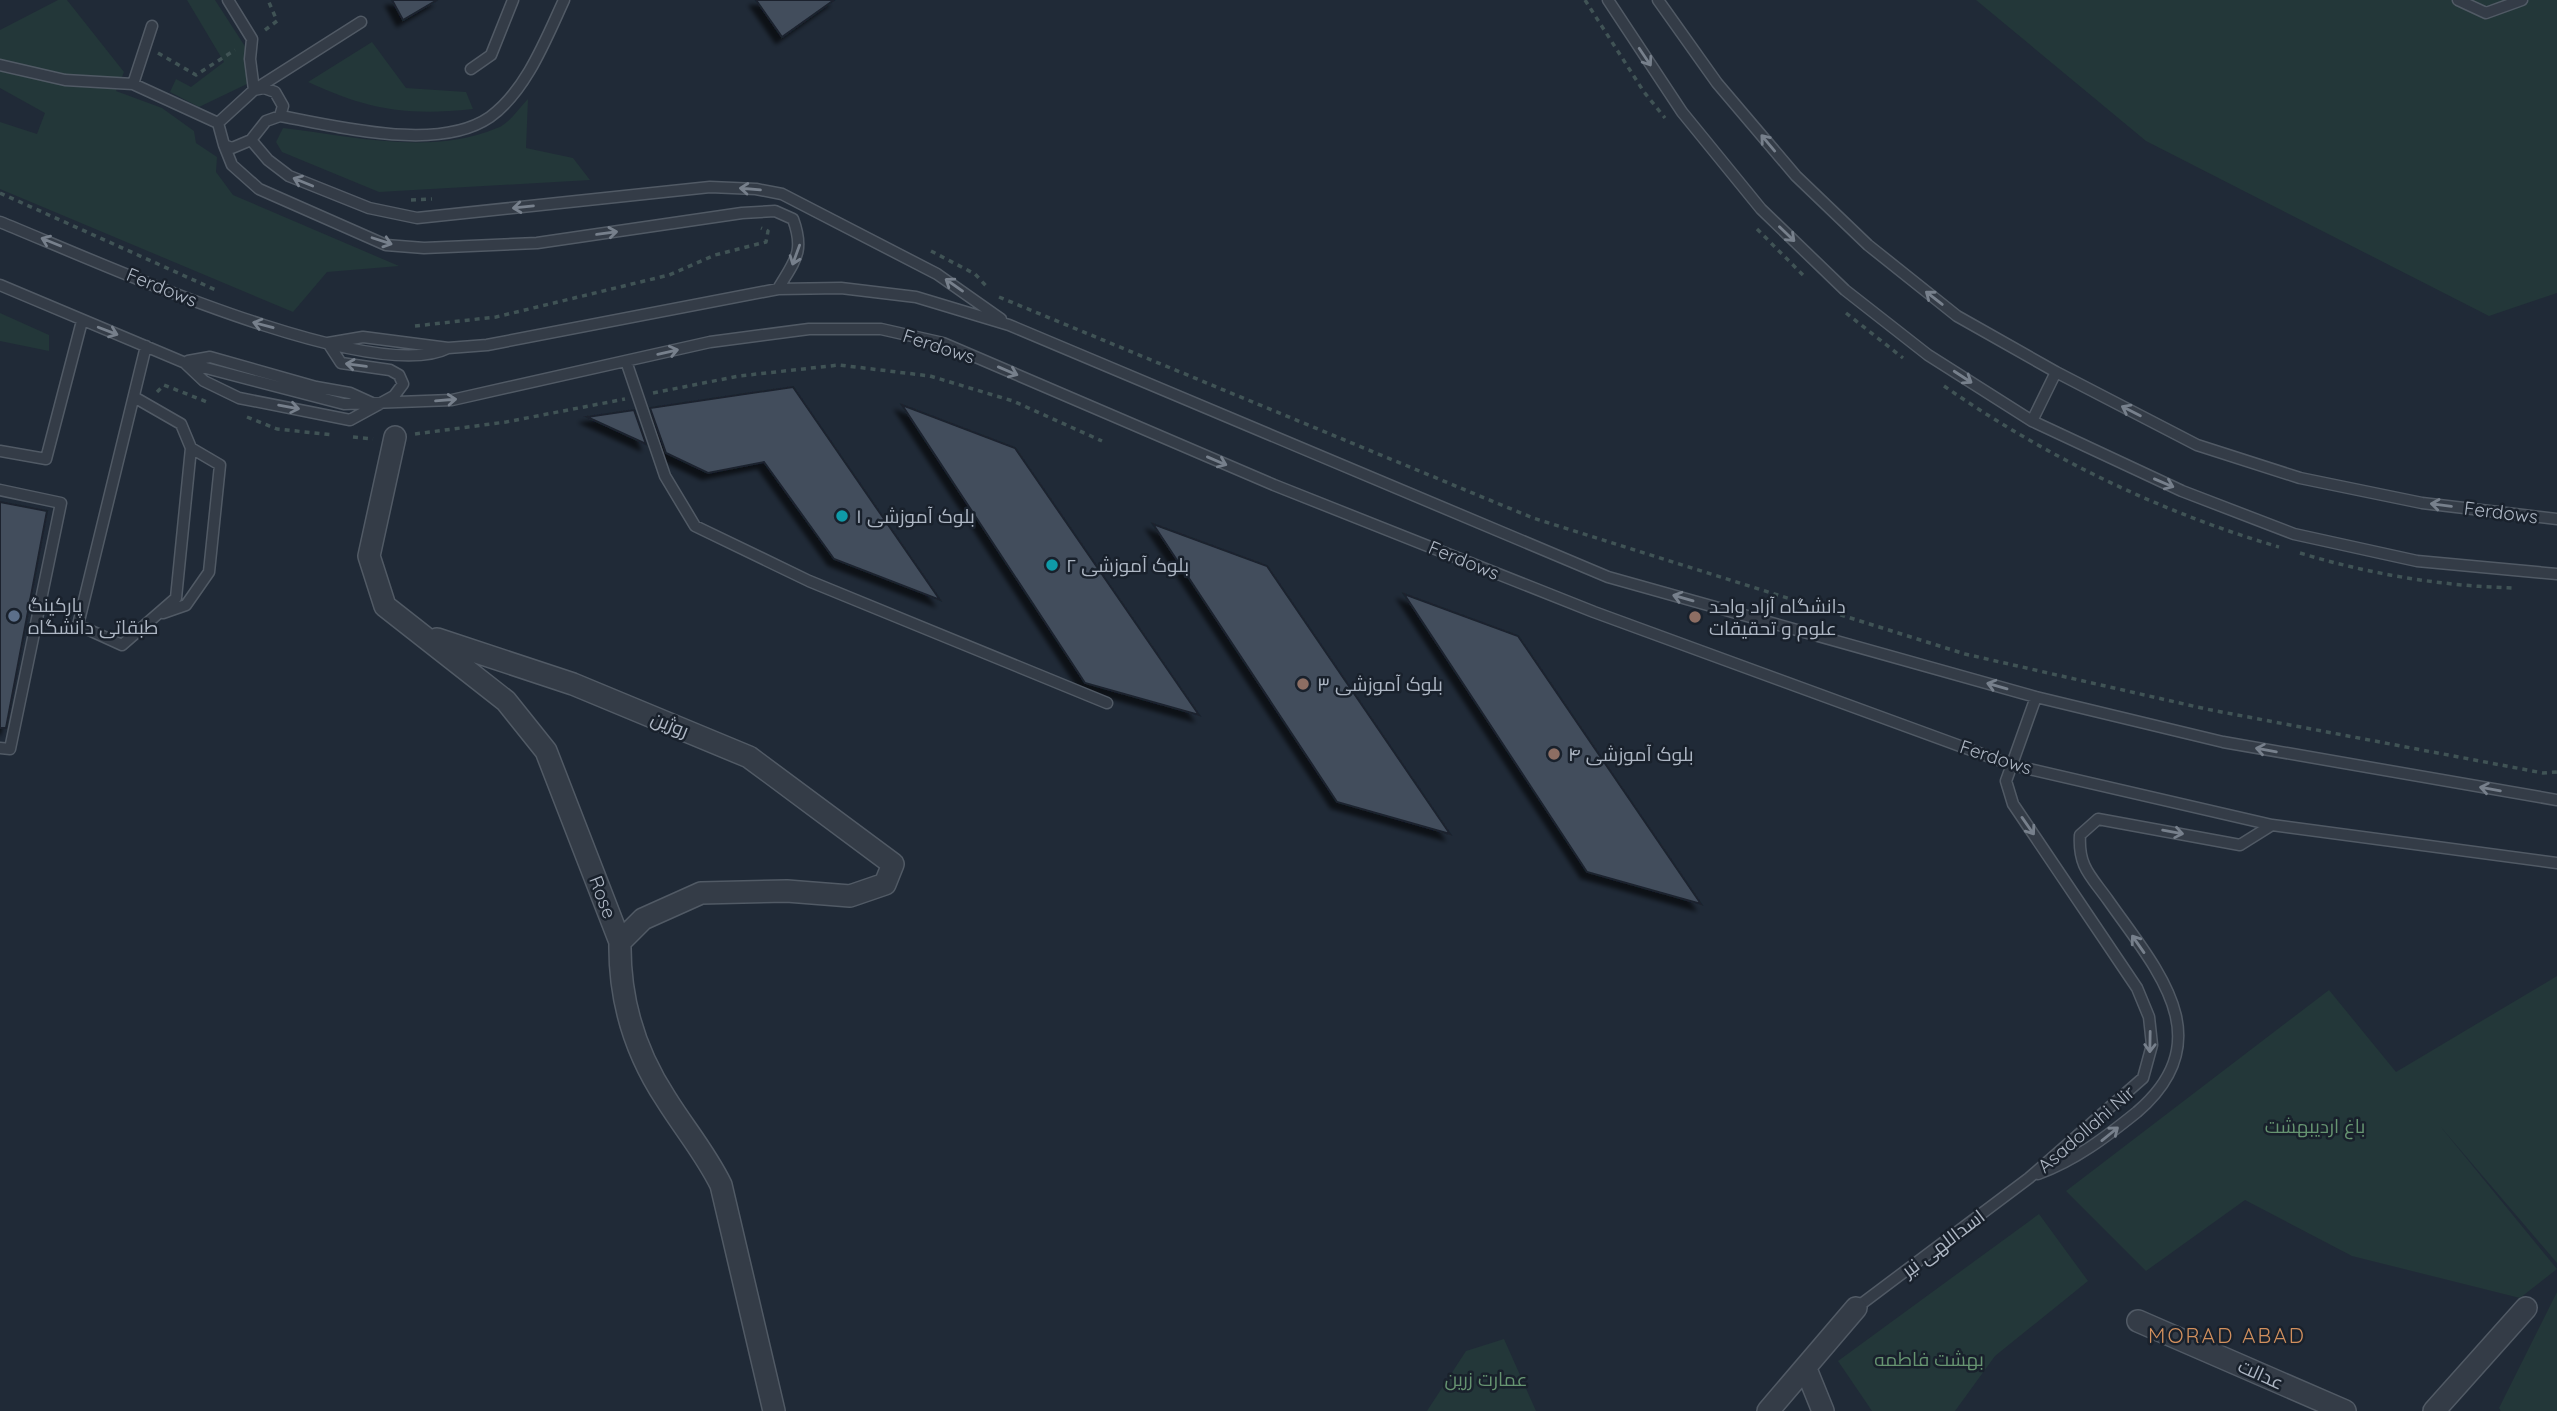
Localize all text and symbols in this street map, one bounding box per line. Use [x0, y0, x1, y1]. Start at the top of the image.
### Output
one-way arrow [1638, 47, 1652, 66]
one-way arrow [1760, 135, 1776, 153]
one-way arrow [292, 174, 314, 187]
one-way arrow [739, 182, 761, 195]
one-way arrow [512, 201, 535, 214]
one-way arrow [1778, 225, 1795, 242]
one-way arrow [595, 226, 618, 239]
one-way arrow [40, 235, 62, 248]
one-way arrow [370, 236, 392, 249]
one-way arrow [788, 244, 801, 266]
street label: Ferdows [123, 262, 201, 312]
one-way arrow [945, 278, 964, 293]
one-way arrow [1925, 291, 1944, 306]
one-way arrow [252, 317, 274, 330]
street label: Ferdows [900, 323, 978, 369]
one-way arrow [96, 326, 118, 339]
one-way arrow [656, 345, 679, 358]
one-way arrow [345, 358, 368, 371]
one-way arrow [997, 366, 1018, 379]
one-way arrow [1953, 370, 1972, 385]
one-way arrow [434, 394, 456, 407]
one-way arrow [277, 400, 300, 414]
one-way arrow [2121, 403, 2142, 417]
one-way arrow [1206, 455, 1228, 468]
one-way arrow [2153, 477, 2174, 490]
street label: Ferdows [2463, 496, 2539, 528]
one-way arrow [2430, 499, 2452, 512]
place label: بلوک آموزشی ۱ [856, 504, 975, 528]
marker: بلوک آموزشی ۱ [834, 508, 850, 524]
street label: Ferdows [1425, 535, 1503, 585]
place label: بلوک آموزشی ۲ [1066, 553, 1189, 577]
marker: بلوک آموزشی ۲ [1044, 557, 1060, 573]
one-way arrow [1673, 591, 1695, 604]
place label: پارکینگ طبقاتی دانشگاه [28, 593, 158, 639]
place label: دانشگاه آزاد واحد علوم و تحقیقات [1709, 594, 1846, 642]
marker: پارکینگ طبقاتی دانشگاه [6, 608, 22, 624]
marker: دانشگاه آزاد واحد علوم و تحقیقات [1687, 609, 1703, 625]
place label: بلوک آموزشی ۳ [1317, 672, 1443, 696]
marker: بلوک آموزشی ۳ [1295, 676, 1311, 692]
one-way arrow [1986, 679, 2008, 692]
street label: روژین [648, 706, 692, 742]
street label: Ferdows [1957, 734, 2035, 780]
place label: بلوک آموزشی ۴ [1568, 742, 1694, 766]
one-way arrow [2255, 743, 2278, 756]
marker: بلوک آموزشی ۴ [1546, 746, 1562, 762]
one-way arrow [2479, 782, 2502, 795]
one-way arrow [2021, 816, 2035, 835]
one-way arrow [2161, 826, 2183, 840]
street label: Rose [584, 872, 622, 922]
one-way arrow [2131, 934, 2145, 954]
one-way arrow [2143, 1030, 2157, 1053]
street label: Asadollahi Nir [2032, 1080, 2140, 1178]
park label: باغ اردیبهشت [2265, 1114, 2365, 1140]
one-way arrow [2101, 1126, 2119, 1141]
street label: اسداللهی نیر [1896, 1204, 1989, 1283]
district label: MORAD ABAD [2148, 1322, 2306, 1348]
park label: بهشت فاطمه [1874, 1347, 1984, 1371]
street label: عدالت [2235, 1353, 2287, 1395]
park label: عمارت زرین [1444, 1367, 1528, 1391]

